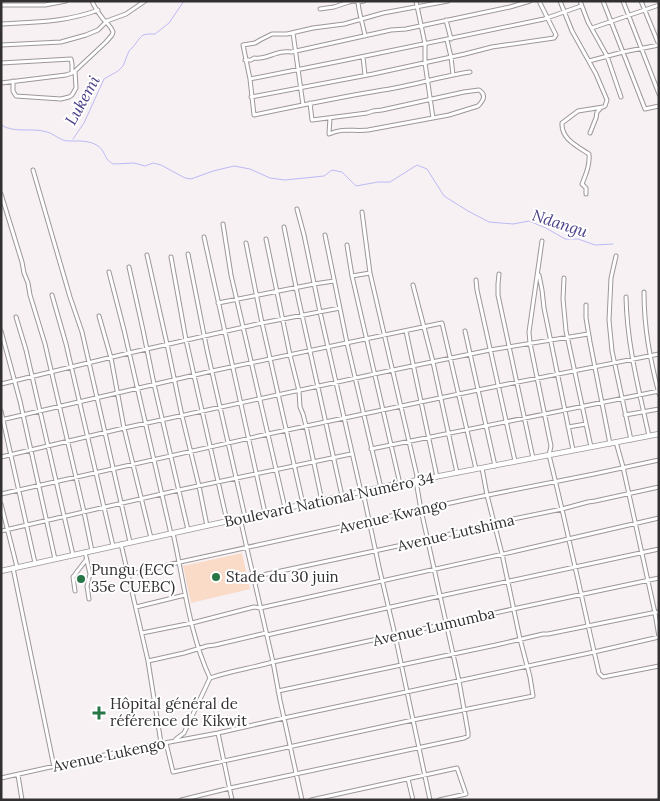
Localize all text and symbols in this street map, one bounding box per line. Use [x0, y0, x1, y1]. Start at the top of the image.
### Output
water label: Lukemi [60, 72, 104, 128]
water label: Ndangu [530, 205, 591, 242]
street label: Boulevard National Numéro 34 [222, 468, 435, 531]
street label: Avenue Kwango [336, 494, 449, 537]
street label: Avenue Lutshima [395, 510, 517, 555]
place label: Pungu (ECC 35e CUEBC) [91, 560, 176, 597]
place label: Stade du 30 juin [226, 567, 339, 586]
marker: Stade du 30 juin [210, 571, 222, 583]
marker: Pungu (ECC 35e CUEBC) [75, 573, 87, 585]
street label: Avenue Lumumba [370, 603, 497, 650]
place label: Hôpital général de référence de Kikwit [110, 694, 247, 730]
marker: Hôpital général de référence de Kikwit [92, 706, 106, 720]
street label: Avenue Lukengo [50, 733, 167, 776]

